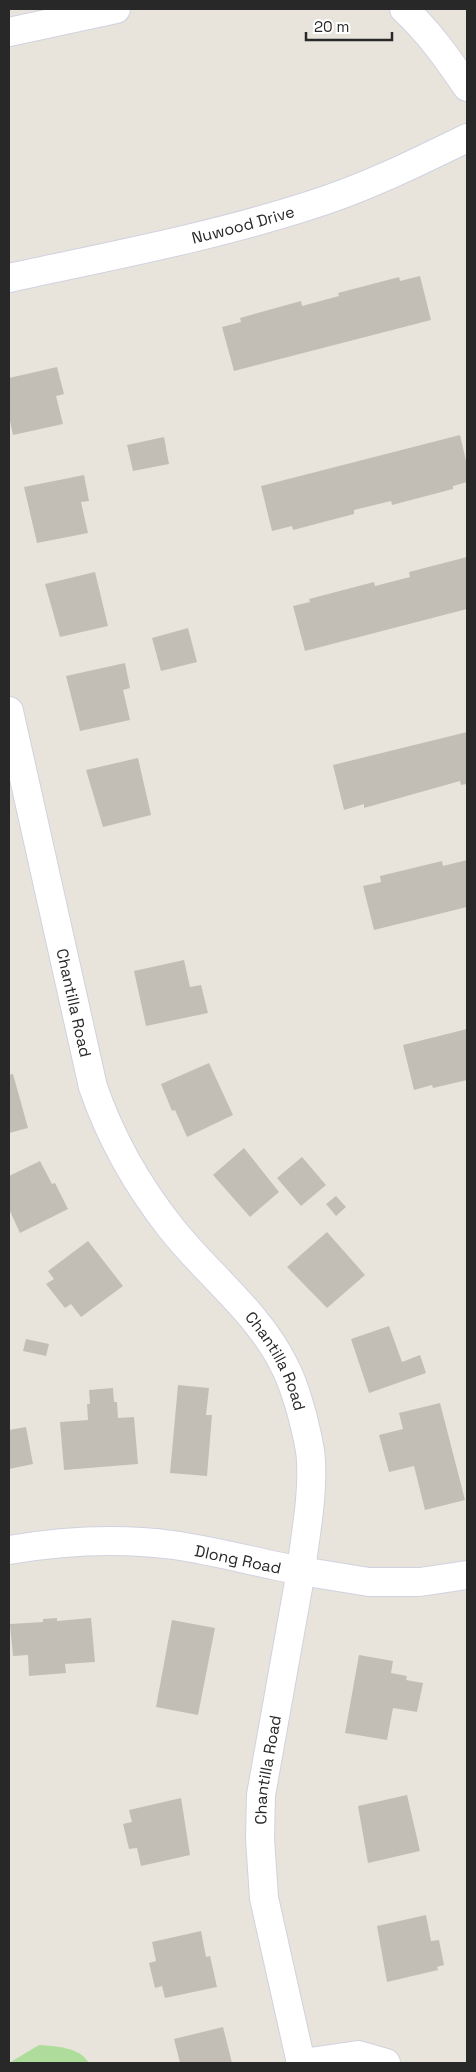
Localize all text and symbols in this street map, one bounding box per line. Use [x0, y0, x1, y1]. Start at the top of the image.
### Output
scale bar [306, 10, 392, 42]
text: 20 m [314, 17, 349, 36]
street label: Nuwood Drive [189, 201, 297, 249]
street label: Chantilla Road [51, 947, 96, 1059]
street label: Chantilla Road [240, 1307, 310, 1413]
street label: Dlong Road [193, 1540, 283, 1579]
street label: Chantilla Road [250, 1713, 286, 1825]

